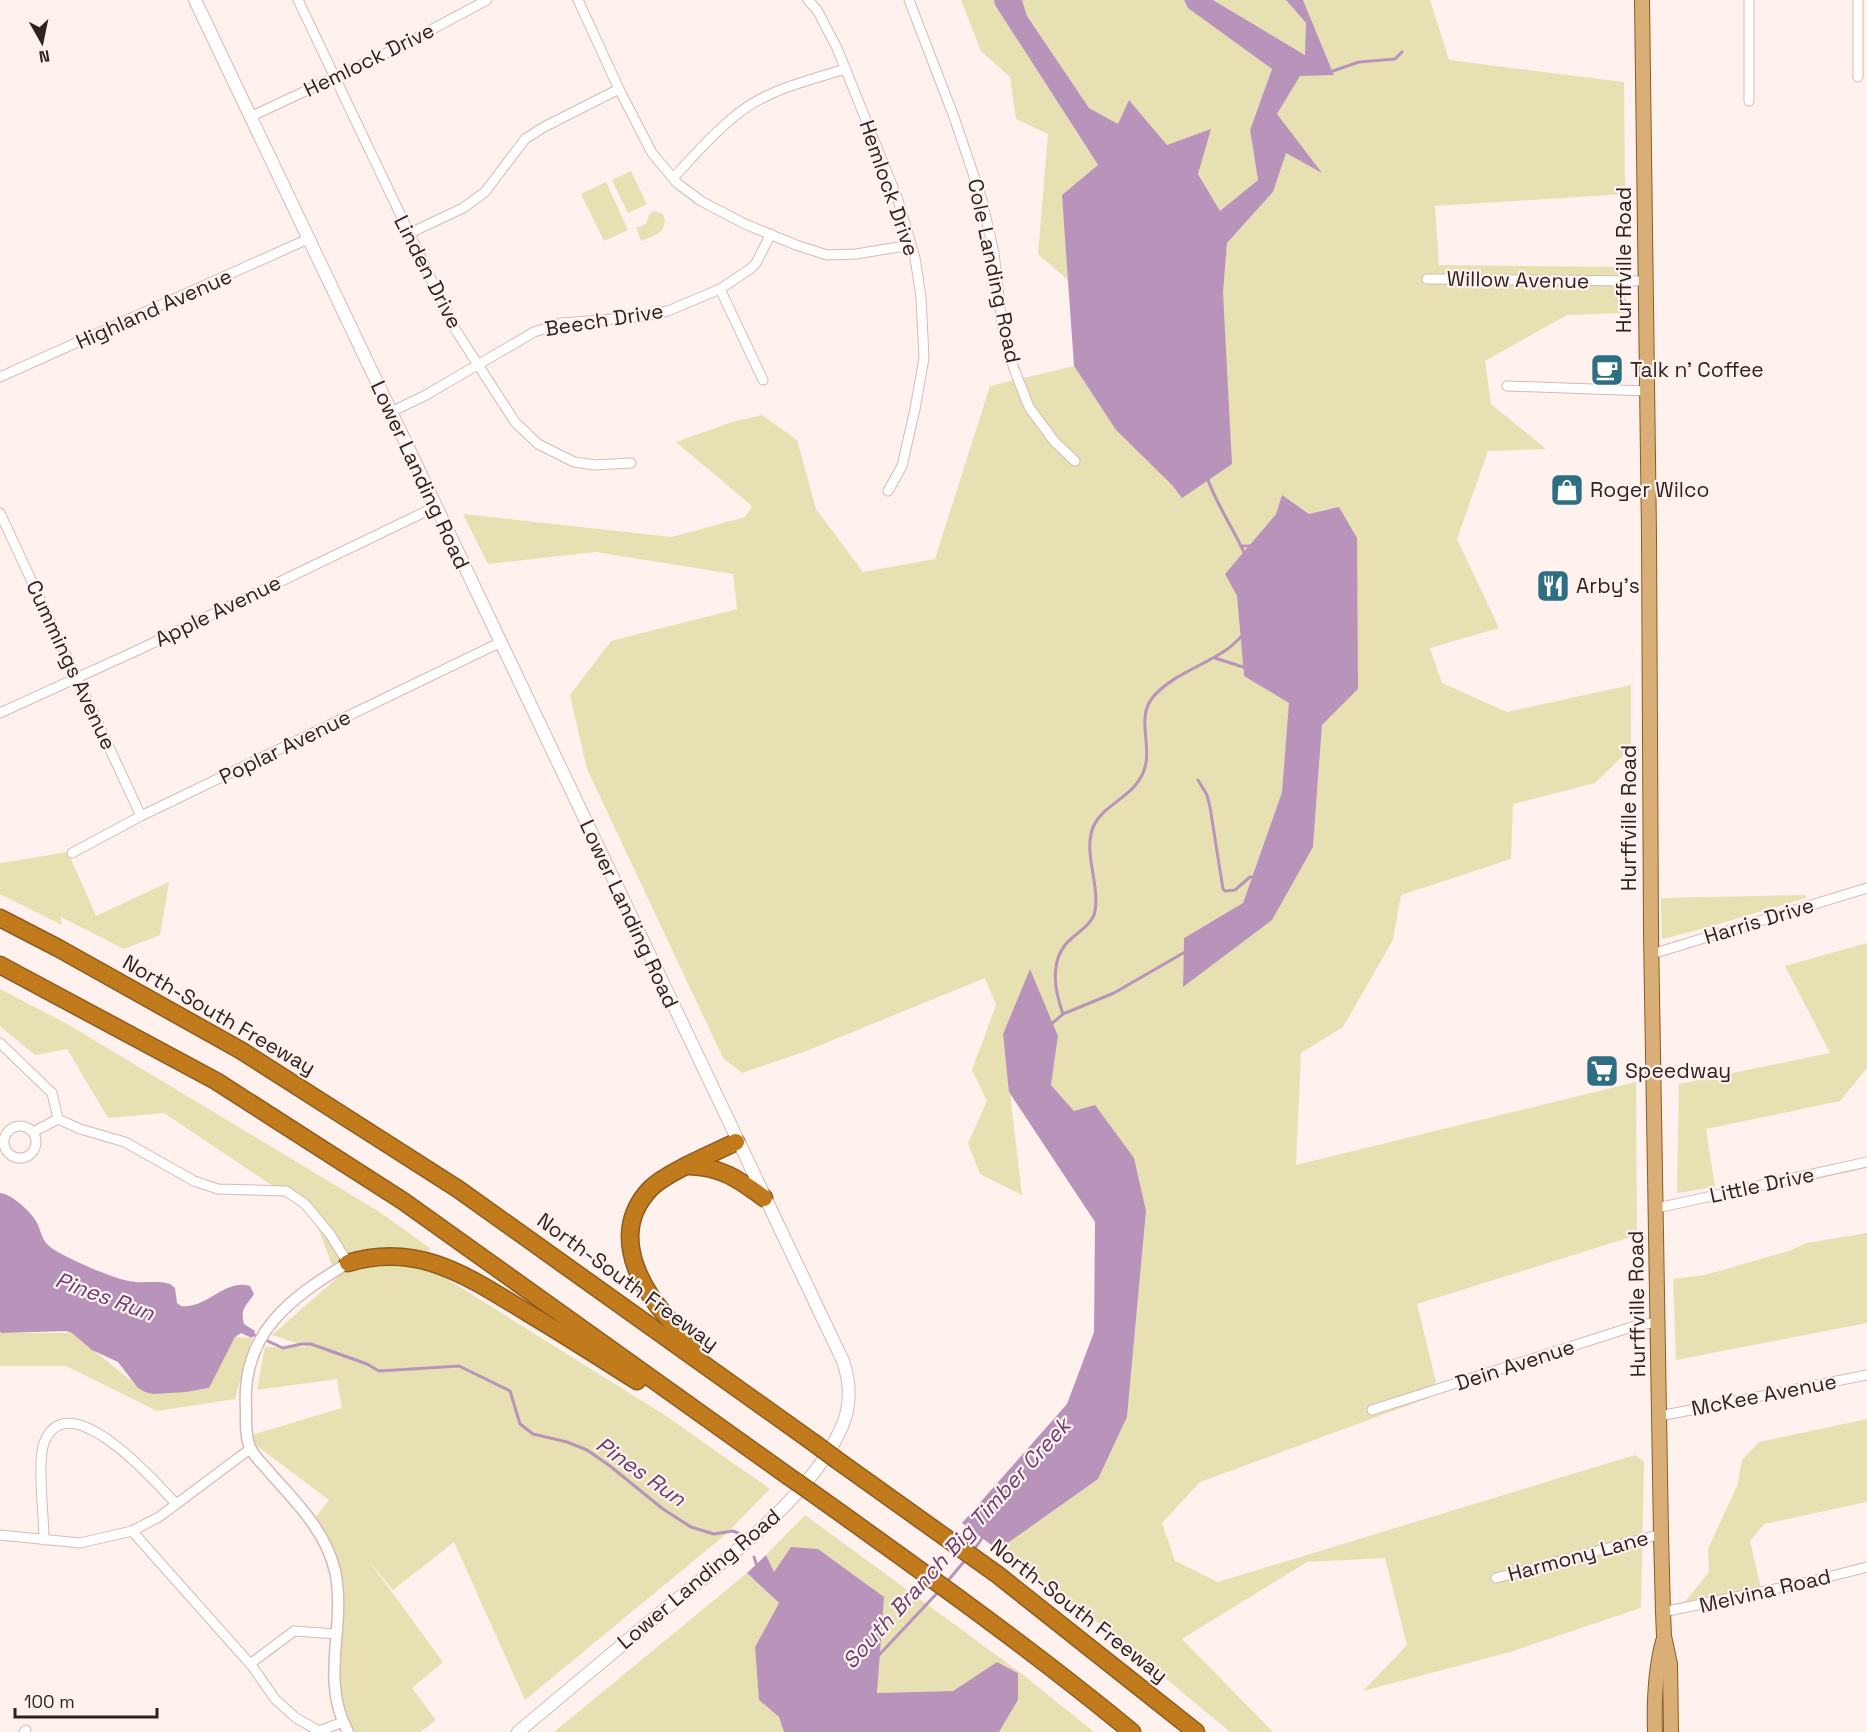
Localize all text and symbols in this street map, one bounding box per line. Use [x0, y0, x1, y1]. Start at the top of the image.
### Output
north arrow [12, 12, 72, 72]
street label: Hemlock Drive [299, 16, 438, 103]
text: N [37, 45, 51, 68]
street label: Hemlock Drive [854, 116, 925, 259]
street label: Cole Landing Road [962, 176, 1027, 366]
street label: Hurffville Road [1610, 187, 1637, 333]
street label: Linden Drive [388, 210, 469, 333]
street label: Highland Avenue [71, 262, 236, 355]
street label: Willow Avenue [1446, 265, 1590, 294]
street label: Beech Drive [543, 297, 665, 342]
cafe icon: Talk n' Coffee [1589, 352, 1625, 388]
place label: Talk n' Coffee [1630, 356, 1764, 383]
street label: Lower Landing Road [365, 376, 476, 573]
shop icon: Roger Wilco [1549, 472, 1585, 508]
place label: Roger Wilco [1590, 476, 1710, 503]
street label: Apple Avenue [150, 568, 285, 653]
restaurant icon: Arby's [1535, 568, 1571, 604]
place label: Arby's [1576, 572, 1640, 599]
street label: Cummings Avenue [20, 576, 123, 754]
street label: Poplar Avenue [215, 703, 355, 790]
street label: Hurffville Road [1615, 745, 1642, 891]
street label: Lower Landing Road [574, 815, 685, 1012]
street label: Harris Drive [1701, 891, 1817, 950]
street label: North-South Freeway [118, 948, 321, 1081]
supermarket icon: Speedway [1584, 1053, 1620, 1089]
place label: Speedway [1625, 1057, 1731, 1084]
street label: Little Drive [1707, 1160, 1817, 1209]
street label: North-South Freeway [532, 1206, 725, 1357]
street label: Hurffville Road [1622, 1230, 1651, 1378]
water label: Pines Run [52, 1265, 159, 1327]
street label: Dein Avenue [1452, 1333, 1578, 1396]
street label: McKee Avenue [1689, 1367, 1839, 1422]
water label: South Branch Big Timber Creek [836, 1410, 1078, 1674]
water label: Pines Run [591, 1430, 692, 1512]
street label: Lower Landing Road [612, 1502, 786, 1655]
street label: Harmony Lane [1505, 1524, 1651, 1587]
street label: North-South Freeway [985, 1533, 1174, 1688]
street label: Melvina Road [1697, 1562, 1833, 1619]
scale bar [15, 1681, 158, 1719]
text: 100 m [24, 1690, 75, 1713]

